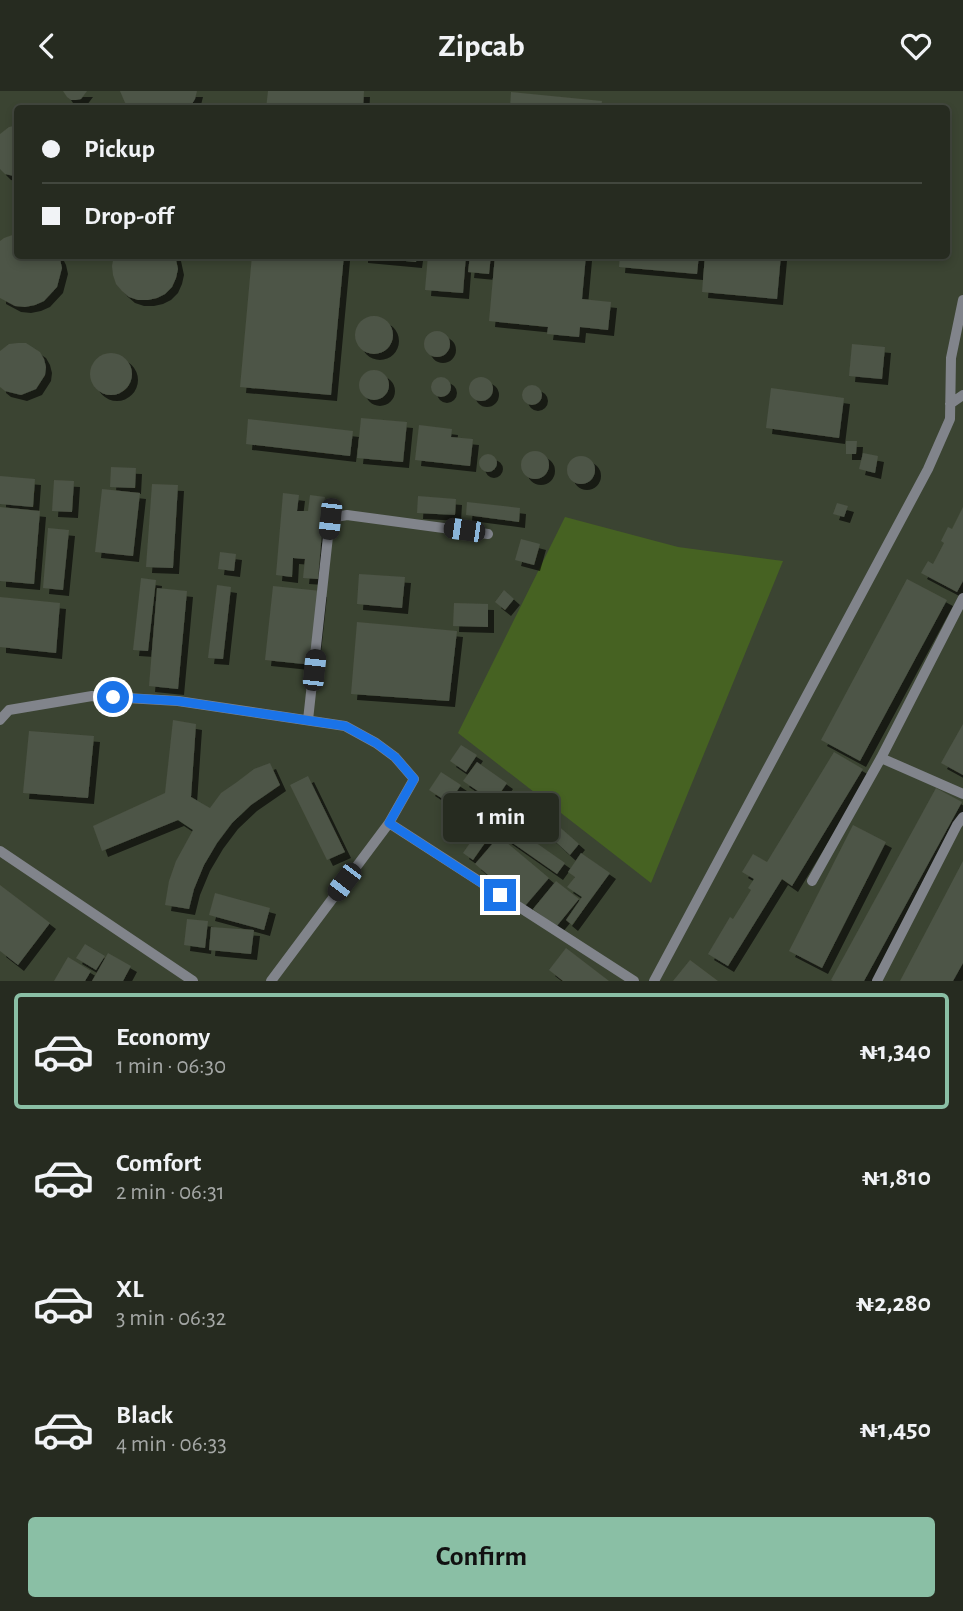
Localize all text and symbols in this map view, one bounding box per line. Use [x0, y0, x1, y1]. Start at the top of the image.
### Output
icon: back [28, 27, 66, 65]
icon: heart [897, 27, 935, 65]
text: Zipcab [438, 30, 525, 62]
text: Pickup [84, 136, 155, 162]
text: Drop-off [84, 203, 173, 229]
car [318, 497, 343, 541]
car [442, 517, 487, 543]
car [302, 648, 327, 692]
route start [97, 681, 129, 713]
callout: 1 min [442, 793, 558, 843]
text: 1 min [477, 806, 525, 829]
car [323, 859, 366, 905]
route end [484, 879, 516, 911]
icon: car [32, 1020, 95, 1083]
text: Economy [116, 1024, 210, 1050]
text: ₦1,340 [860, 1038, 931, 1064]
text: 1 min · 06:30 [116, 1055, 226, 1078]
icon: car [32, 1146, 95, 1209]
text: Comfort [116, 1150, 201, 1176]
text: ₦1,810 [862, 1164, 931, 1190]
text: 2 min · 06:31 [116, 1181, 225, 1204]
icon: car [32, 1272, 95, 1335]
text: XL [116, 1276, 143, 1302]
text: ₦2,280 [856, 1290, 931, 1316]
text: 3 min · 06:32 [116, 1307, 226, 1330]
icon: car [32, 1398, 95, 1461]
text: Black [116, 1402, 173, 1428]
text: ₦1,450 [859, 1416, 931, 1442]
text: 4 min · 06:33 [116, 1433, 227, 1456]
button: Confirm [28, 1517, 935, 1597]

